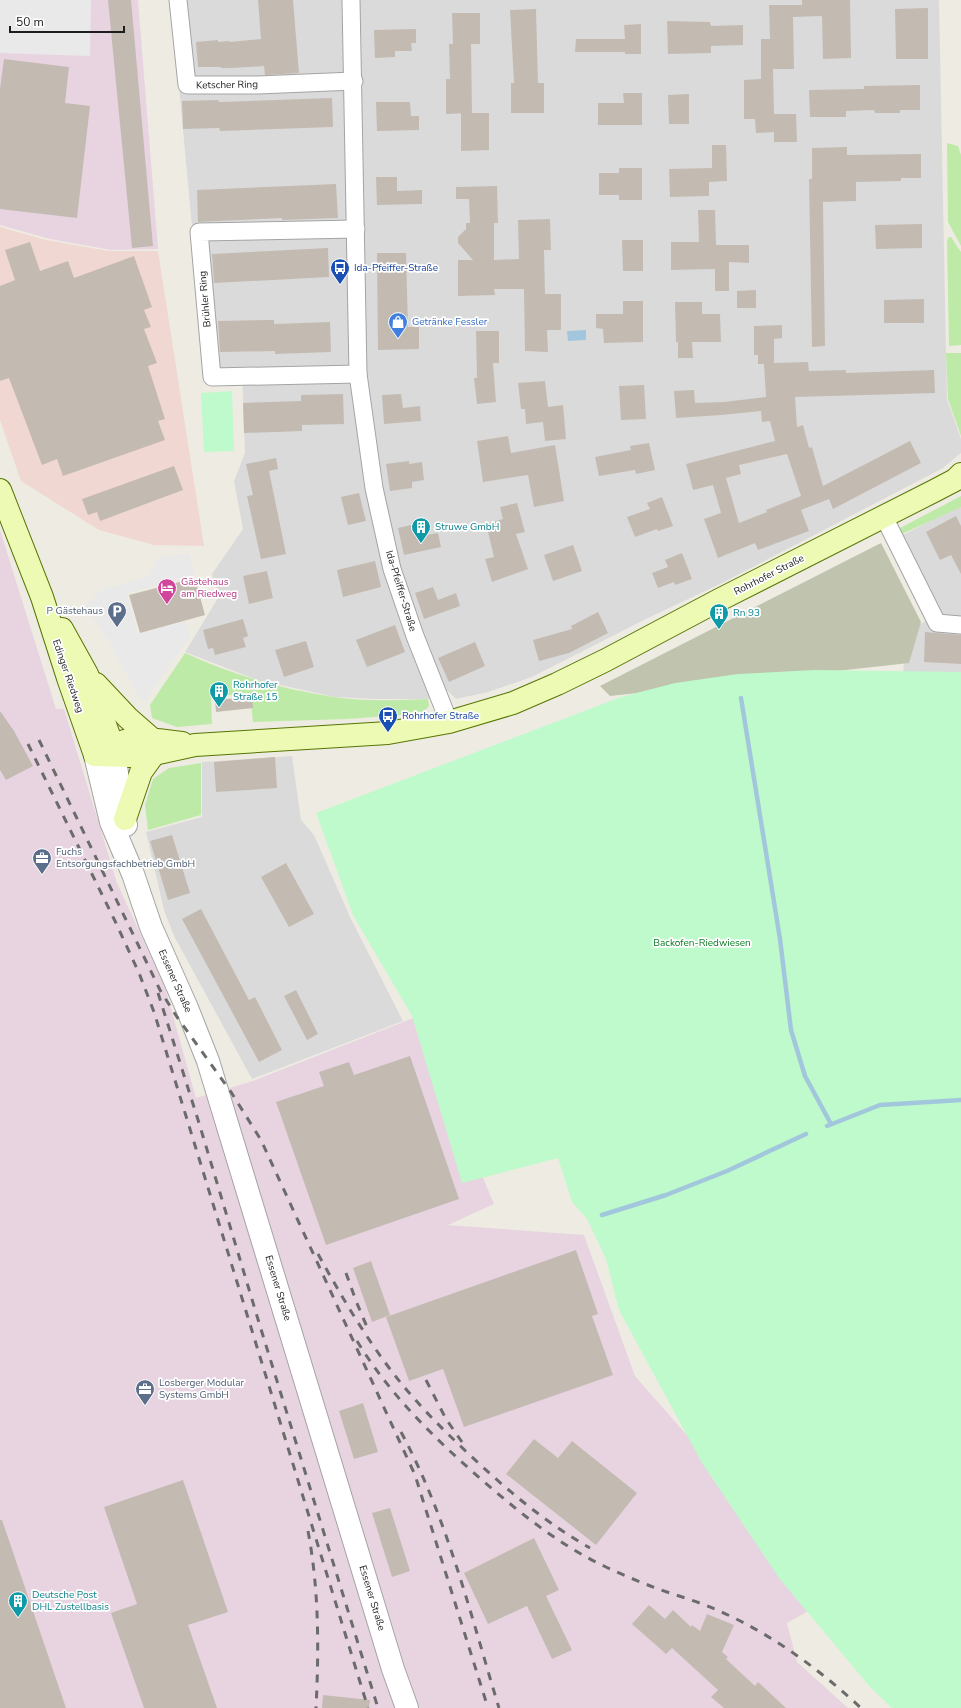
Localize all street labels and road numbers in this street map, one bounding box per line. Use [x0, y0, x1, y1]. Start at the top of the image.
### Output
street label: Ketscher Ring [196, 77, 258, 93]
street label: Brühler Ring [196, 270, 214, 328]
street label: Ida-Pfeiffer-Straße [382, 549, 420, 633]
street label: Rohrhofer Straße [731, 551, 807, 599]
street label: Edinger Riedweg [49, 637, 87, 715]
street label: Essener Straße [155, 947, 195, 1015]
street label: Essener Straße [261, 1254, 295, 1322]
street label: Essener Straße [355, 1564, 389, 1632]

